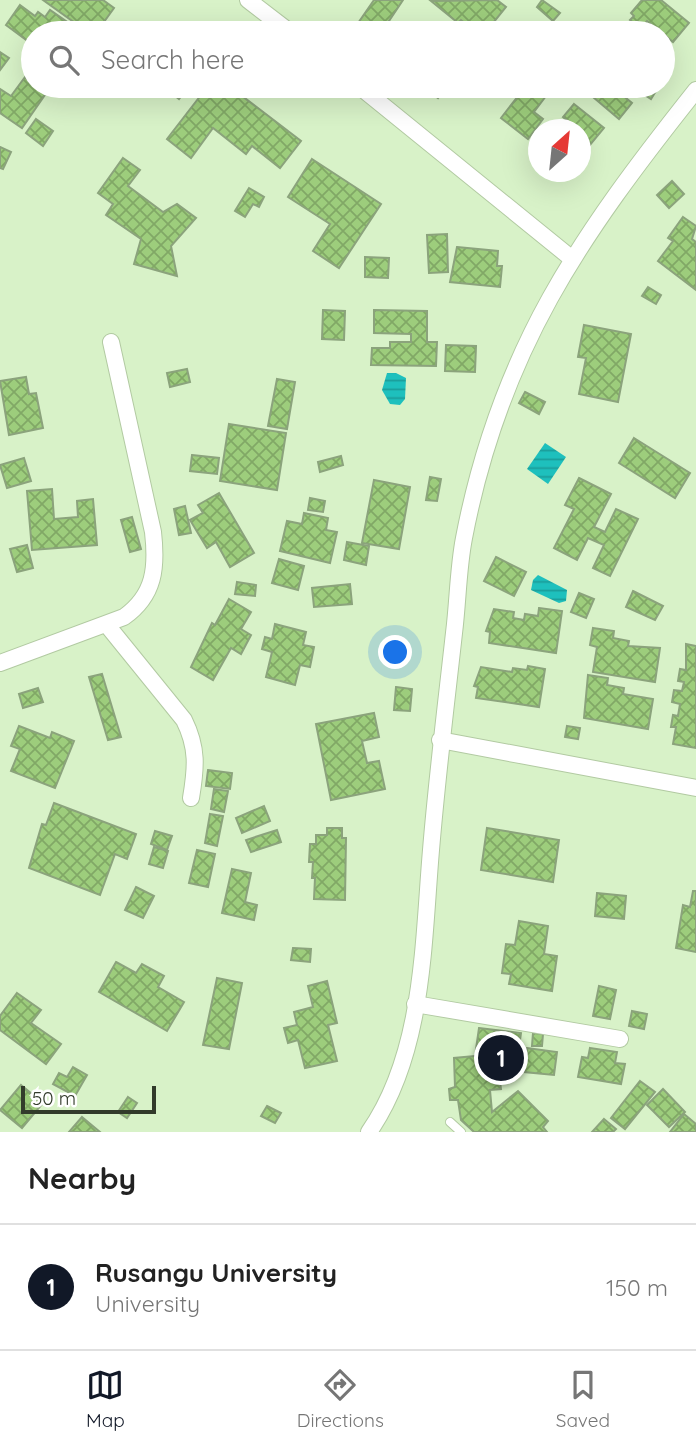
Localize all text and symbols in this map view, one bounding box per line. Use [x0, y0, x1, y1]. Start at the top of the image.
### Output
search box [21, 21, 675, 98]
icon: search [45, 41, 83, 79]
text: Search here [101, 43, 245, 76]
north arrow [528, 119, 591, 182]
your location [378, 635, 412, 669]
pin: 1 [478, 1032, 524, 1084]
scale bar [21, 1083, 156, 1115]
text: 50 m [32, 1086, 76, 1110]
text: Nearby [28, 1159, 136, 1197]
text: Rusangu University [95, 1256, 337, 1289]
text: 1 [47, 1273, 55, 1302]
text: 150 m [606, 1273, 668, 1302]
text: University [95, 1289, 200, 1318]
tab: Map [86, 1366, 125, 1432]
tab: Directions [297, 1366, 384, 1432]
tab: Saved [556, 1366, 610, 1432]

